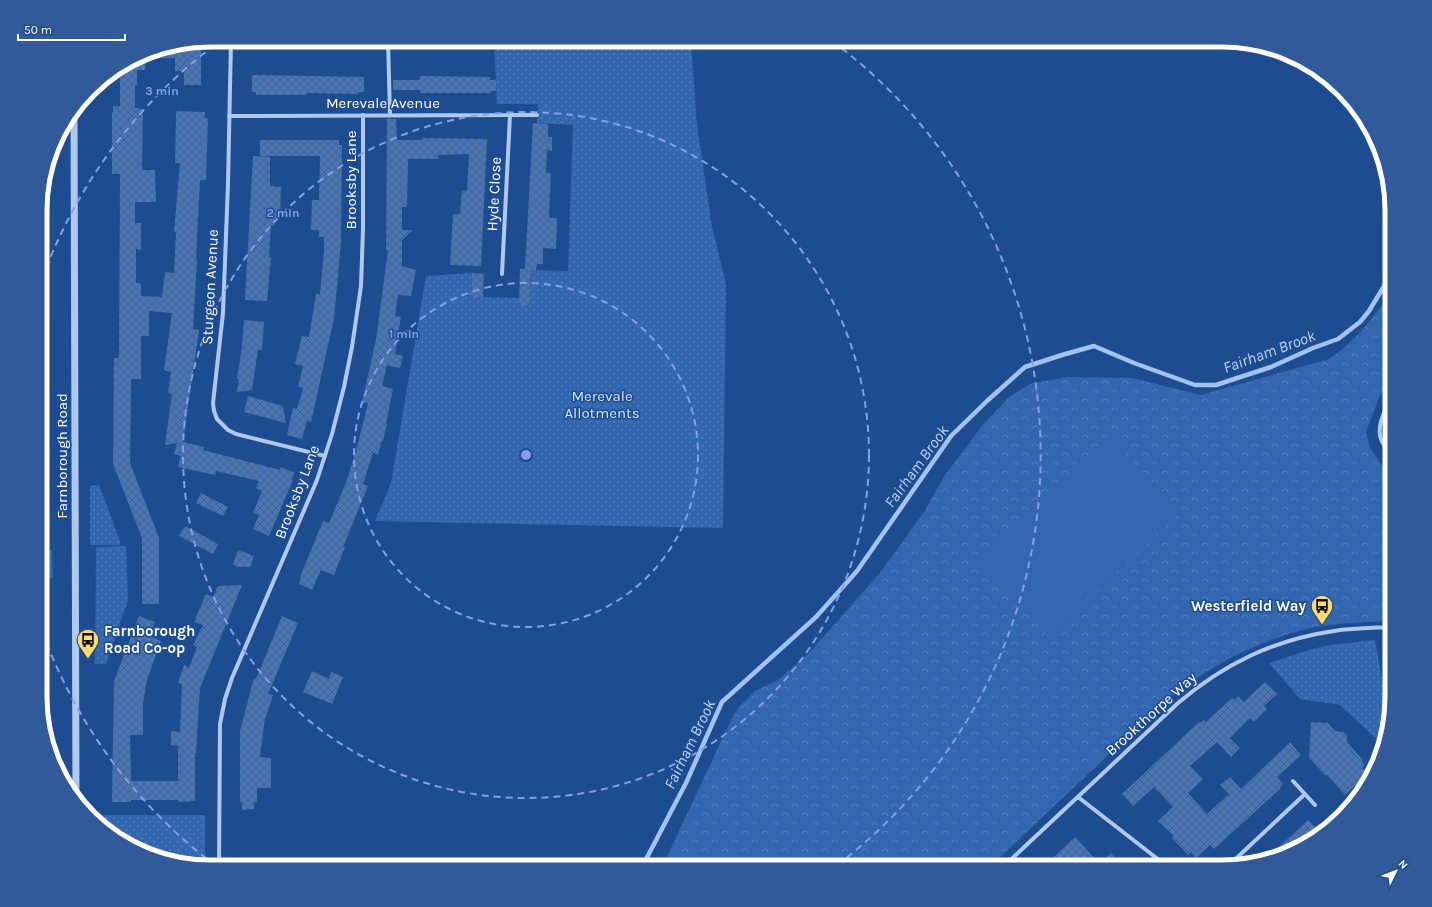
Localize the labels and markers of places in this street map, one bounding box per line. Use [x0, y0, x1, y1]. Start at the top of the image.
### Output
centre of rings [519, 448, 533, 462]
bus stop icon: Westerfield Way [1309, 593, 1335, 626]
place label: Westerfield Way [1191, 597, 1306, 615]
place label: Farnborough Road Co-op [104, 622, 195, 657]
bus stop icon: Farnborough Road Co-op [75, 627, 101, 660]

